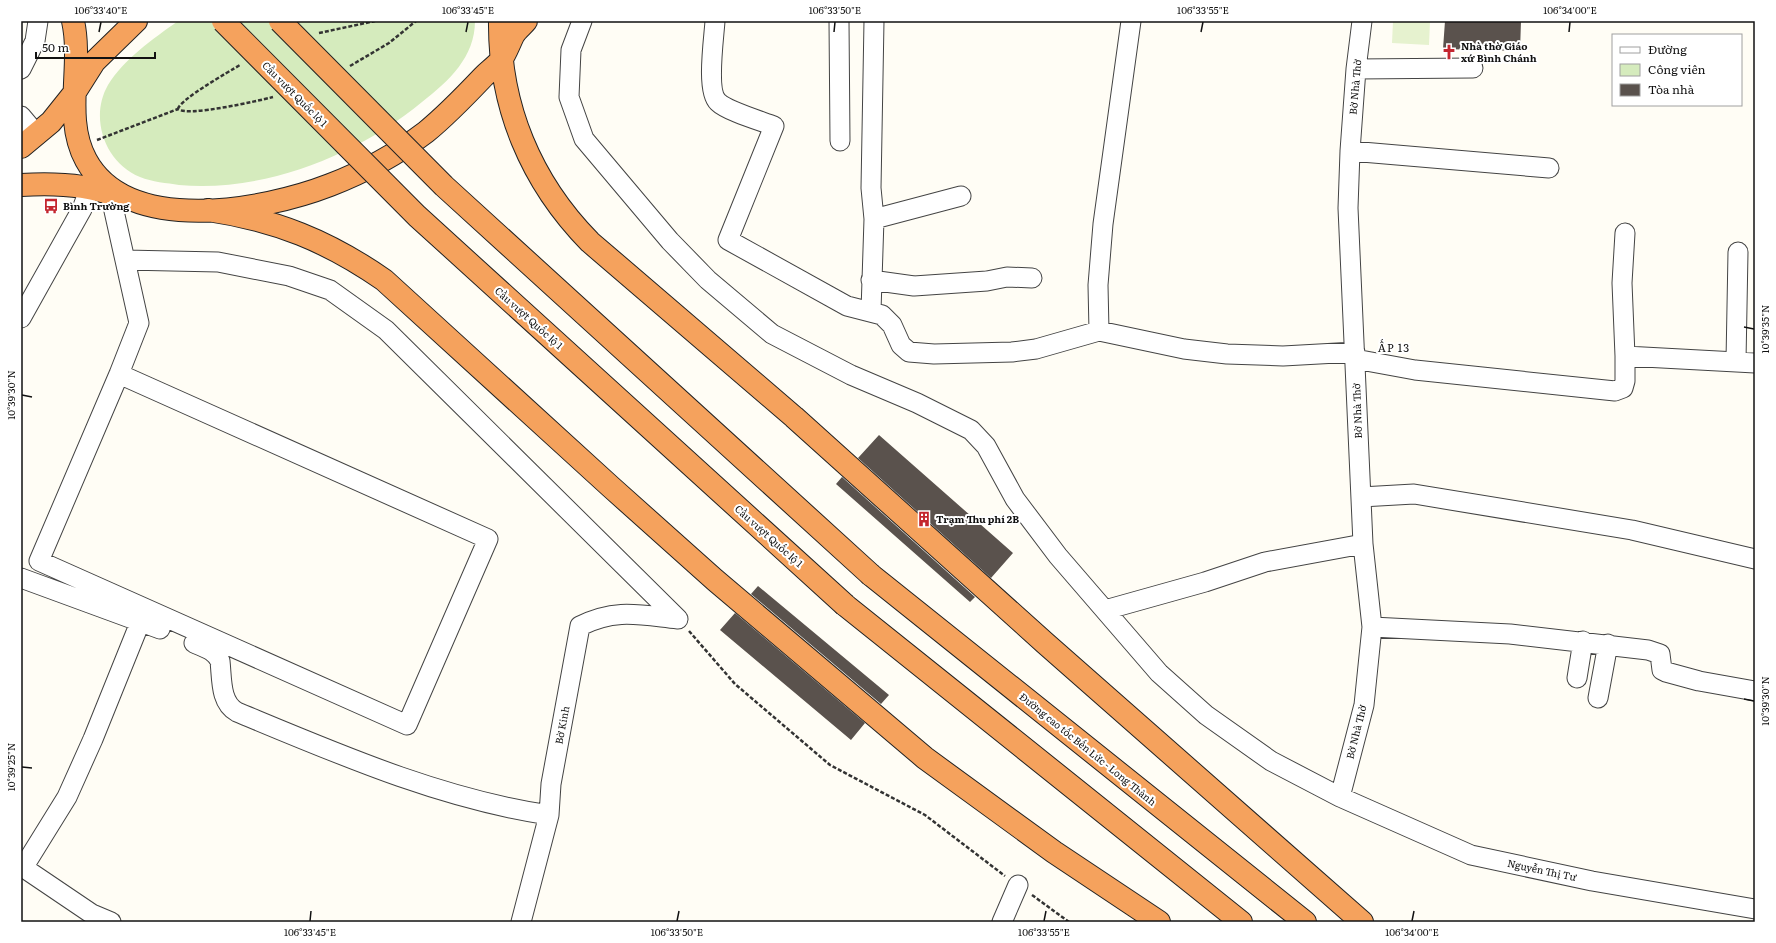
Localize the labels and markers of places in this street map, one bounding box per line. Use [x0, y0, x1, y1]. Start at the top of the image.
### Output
place label: Nhà thờ Giáo xứ Bình Chánh [1461, 38, 1537, 65]
church icon: Nhà thờ Giáo xứ Bình Chánh [1440, 43, 1458, 61]
bus stop icon: Bình Trường [42, 197, 60, 215]
place label: Bình Trường [63, 198, 130, 213]
building icon: Trạm Thu phí 2B [915, 510, 933, 528]
place label: Trạm Thu phí 2B [936, 511, 1019, 526]

